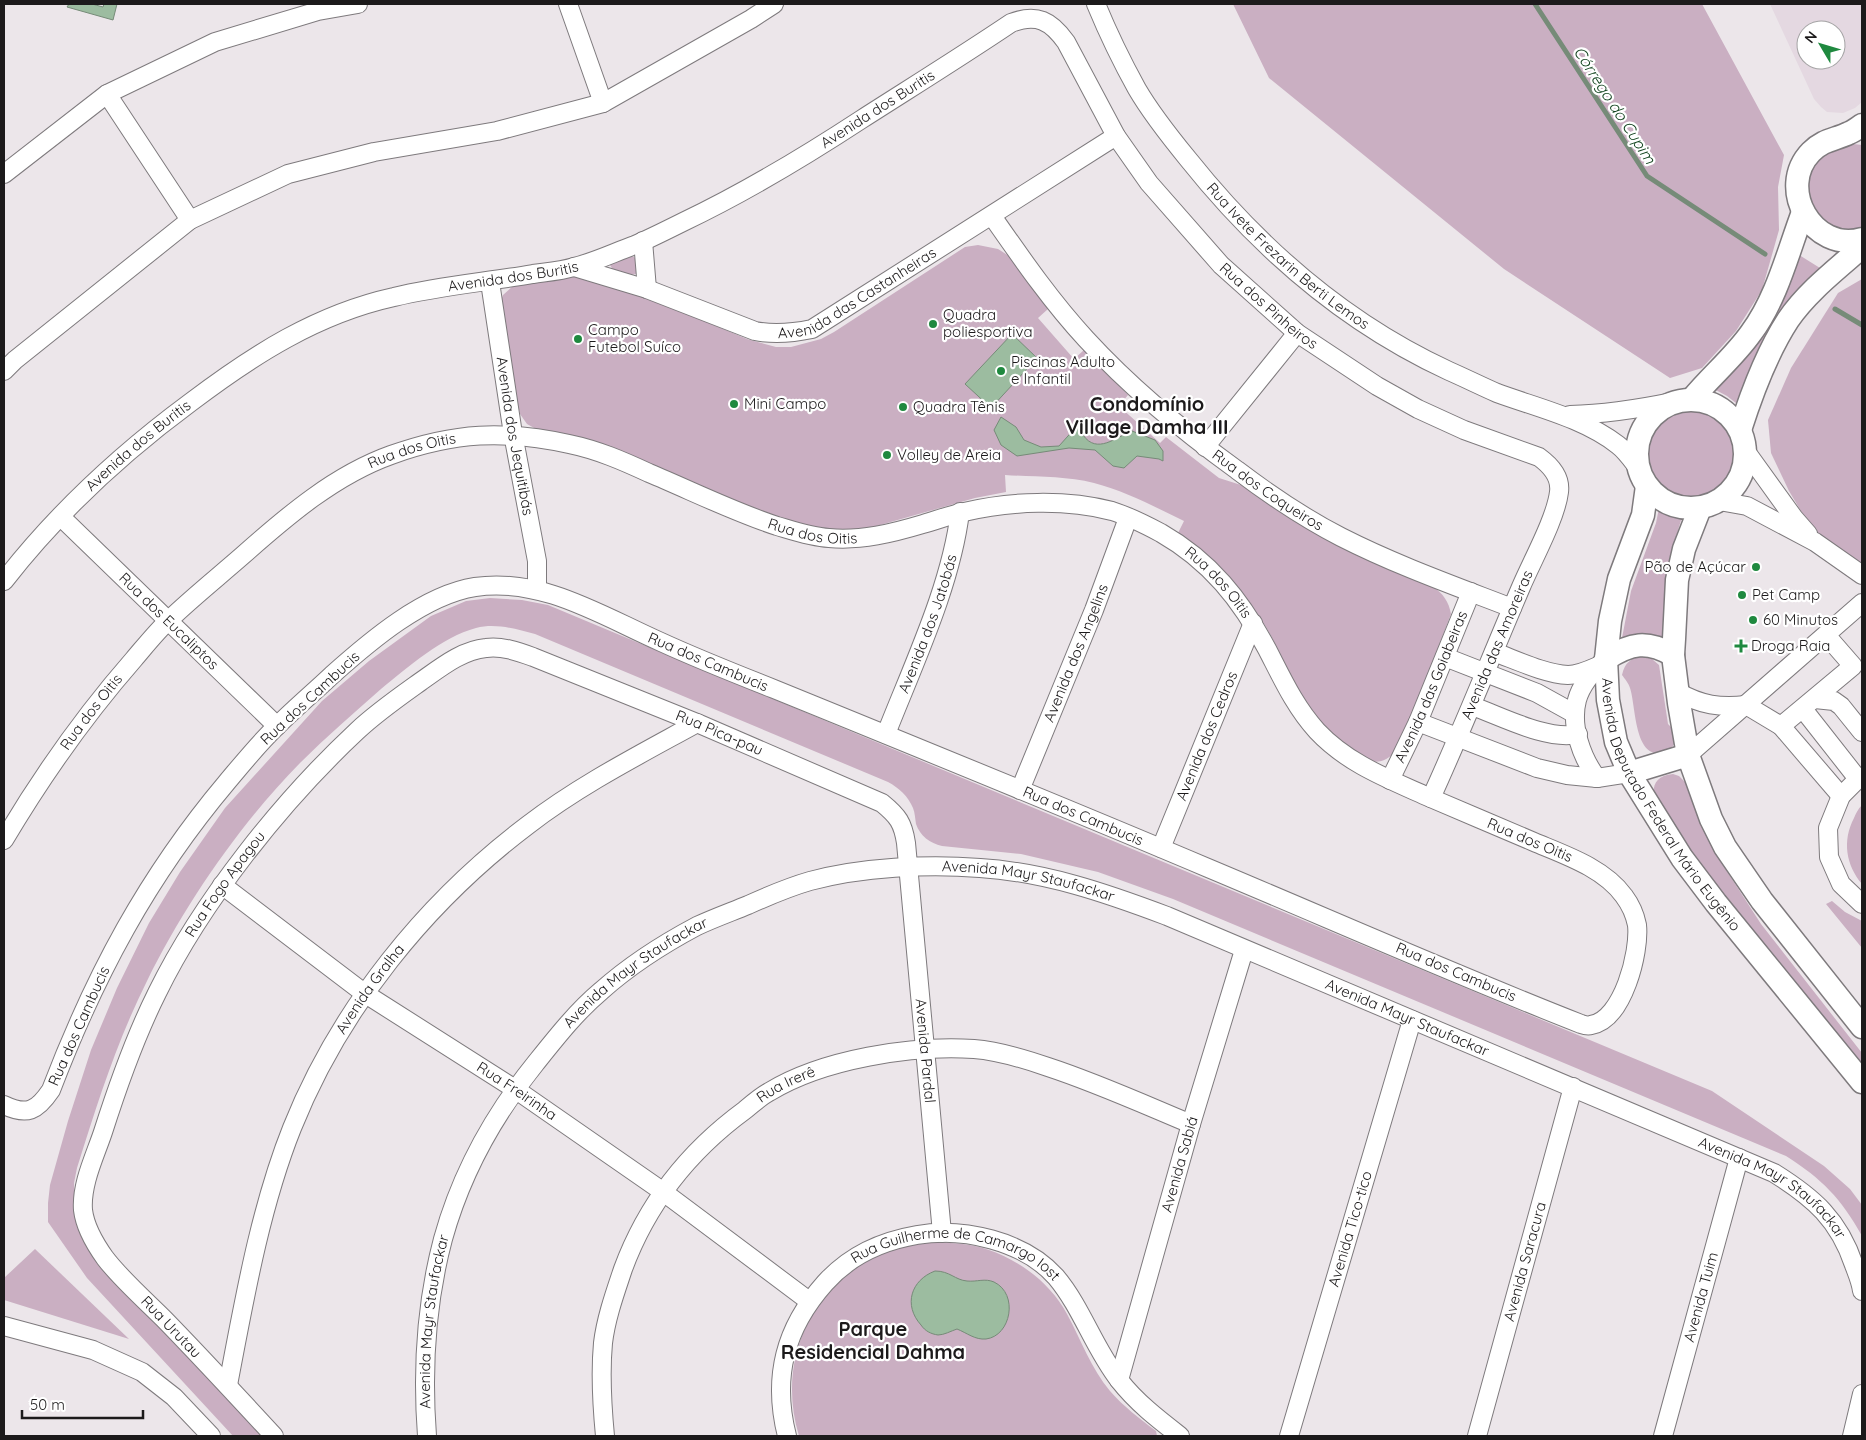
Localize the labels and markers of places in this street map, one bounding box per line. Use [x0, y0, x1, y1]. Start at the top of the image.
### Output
place label: Quadra poliesportiva [943, 305, 1033, 341]
marker: Quadra poliesportiva [927, 318, 939, 330]
place label: Campo Futebol Suíco [588, 320, 681, 356]
marker: Campo Futebol Suíco [572, 333, 584, 345]
place label: Piscinas Adulto e Infantil [1011, 352, 1115, 388]
marker: Piscinas Adulto e Infantil [995, 365, 1007, 377]
place label: Mini Campo [744, 394, 826, 413]
place label: Quadra Tênis [913, 397, 1005, 416]
marker: Mini Campo [728, 398, 740, 410]
marker: Quadra Tênis [897, 401, 909, 413]
place label: Volley de Areia [897, 445, 1001, 464]
marker: Volley de Areia [881, 449, 893, 461]
place label: Pão de Açúcar [1645, 557, 1746, 576]
marker: Pão de Açúcar [1750, 561, 1762, 573]
place label: Pet Camp [1752, 585, 1820, 604]
marker: Pet Camp [1736, 589, 1748, 601]
place label: 60 Minutos [1763, 610, 1838, 629]
marker: 60 Minutos [1747, 614, 1759, 626]
place label: Droga Raia [1751, 636, 1830, 655]
marker: Droga Raia [1735, 640, 1747, 652]

